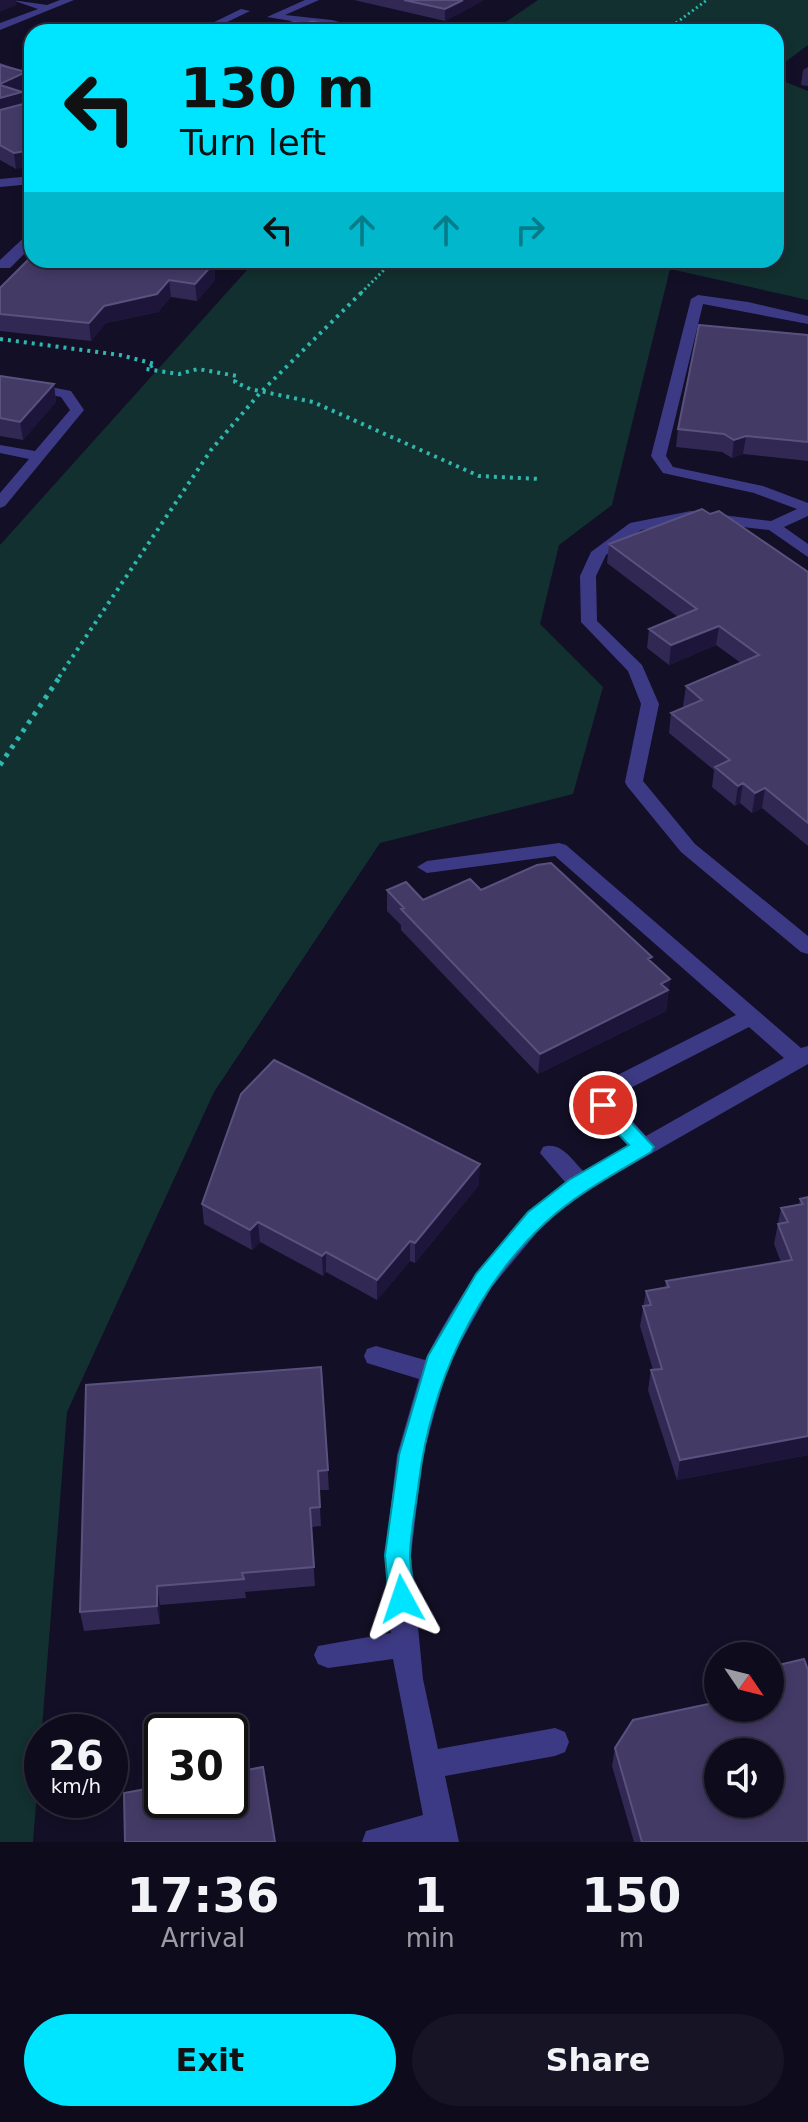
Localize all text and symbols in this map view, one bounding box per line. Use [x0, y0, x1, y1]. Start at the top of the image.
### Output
text: 130 m [180, 55, 375, 120]
icon: left [48, 56, 152, 160]
text: Turn left [180, 122, 326, 163]
icon: left [256, 208, 300, 252]
icon: ahead [340, 208, 384, 252]
icon: ahead [424, 208, 468, 252]
icon: right [508, 208, 552, 252]
pin [569, 1071, 637, 1139]
icon: arrive [581, 1083, 625, 1127]
position arrow [360, 1557, 444, 1641]
north arrow [704, 1642, 784, 1722]
map controls [704, 1642, 784, 1818]
speed limit sign: 30 [144, 1714, 248, 1818]
text: 26 [48, 1733, 104, 1779]
button: sound [704, 1738, 784, 1818]
text: km/h [51, 1774, 101, 1798]
text: 17:36 [126, 1867, 279, 1923]
text: 1 [414, 1867, 447, 1923]
text: 150 [581, 1867, 681, 1923]
text: Arrival [161, 1923, 245, 1953]
text: min [406, 1923, 455, 1953]
text: m [619, 1923, 644, 1953]
button: Exit [24, 2014, 396, 2106]
button: Share [412, 2014, 784, 2106]

